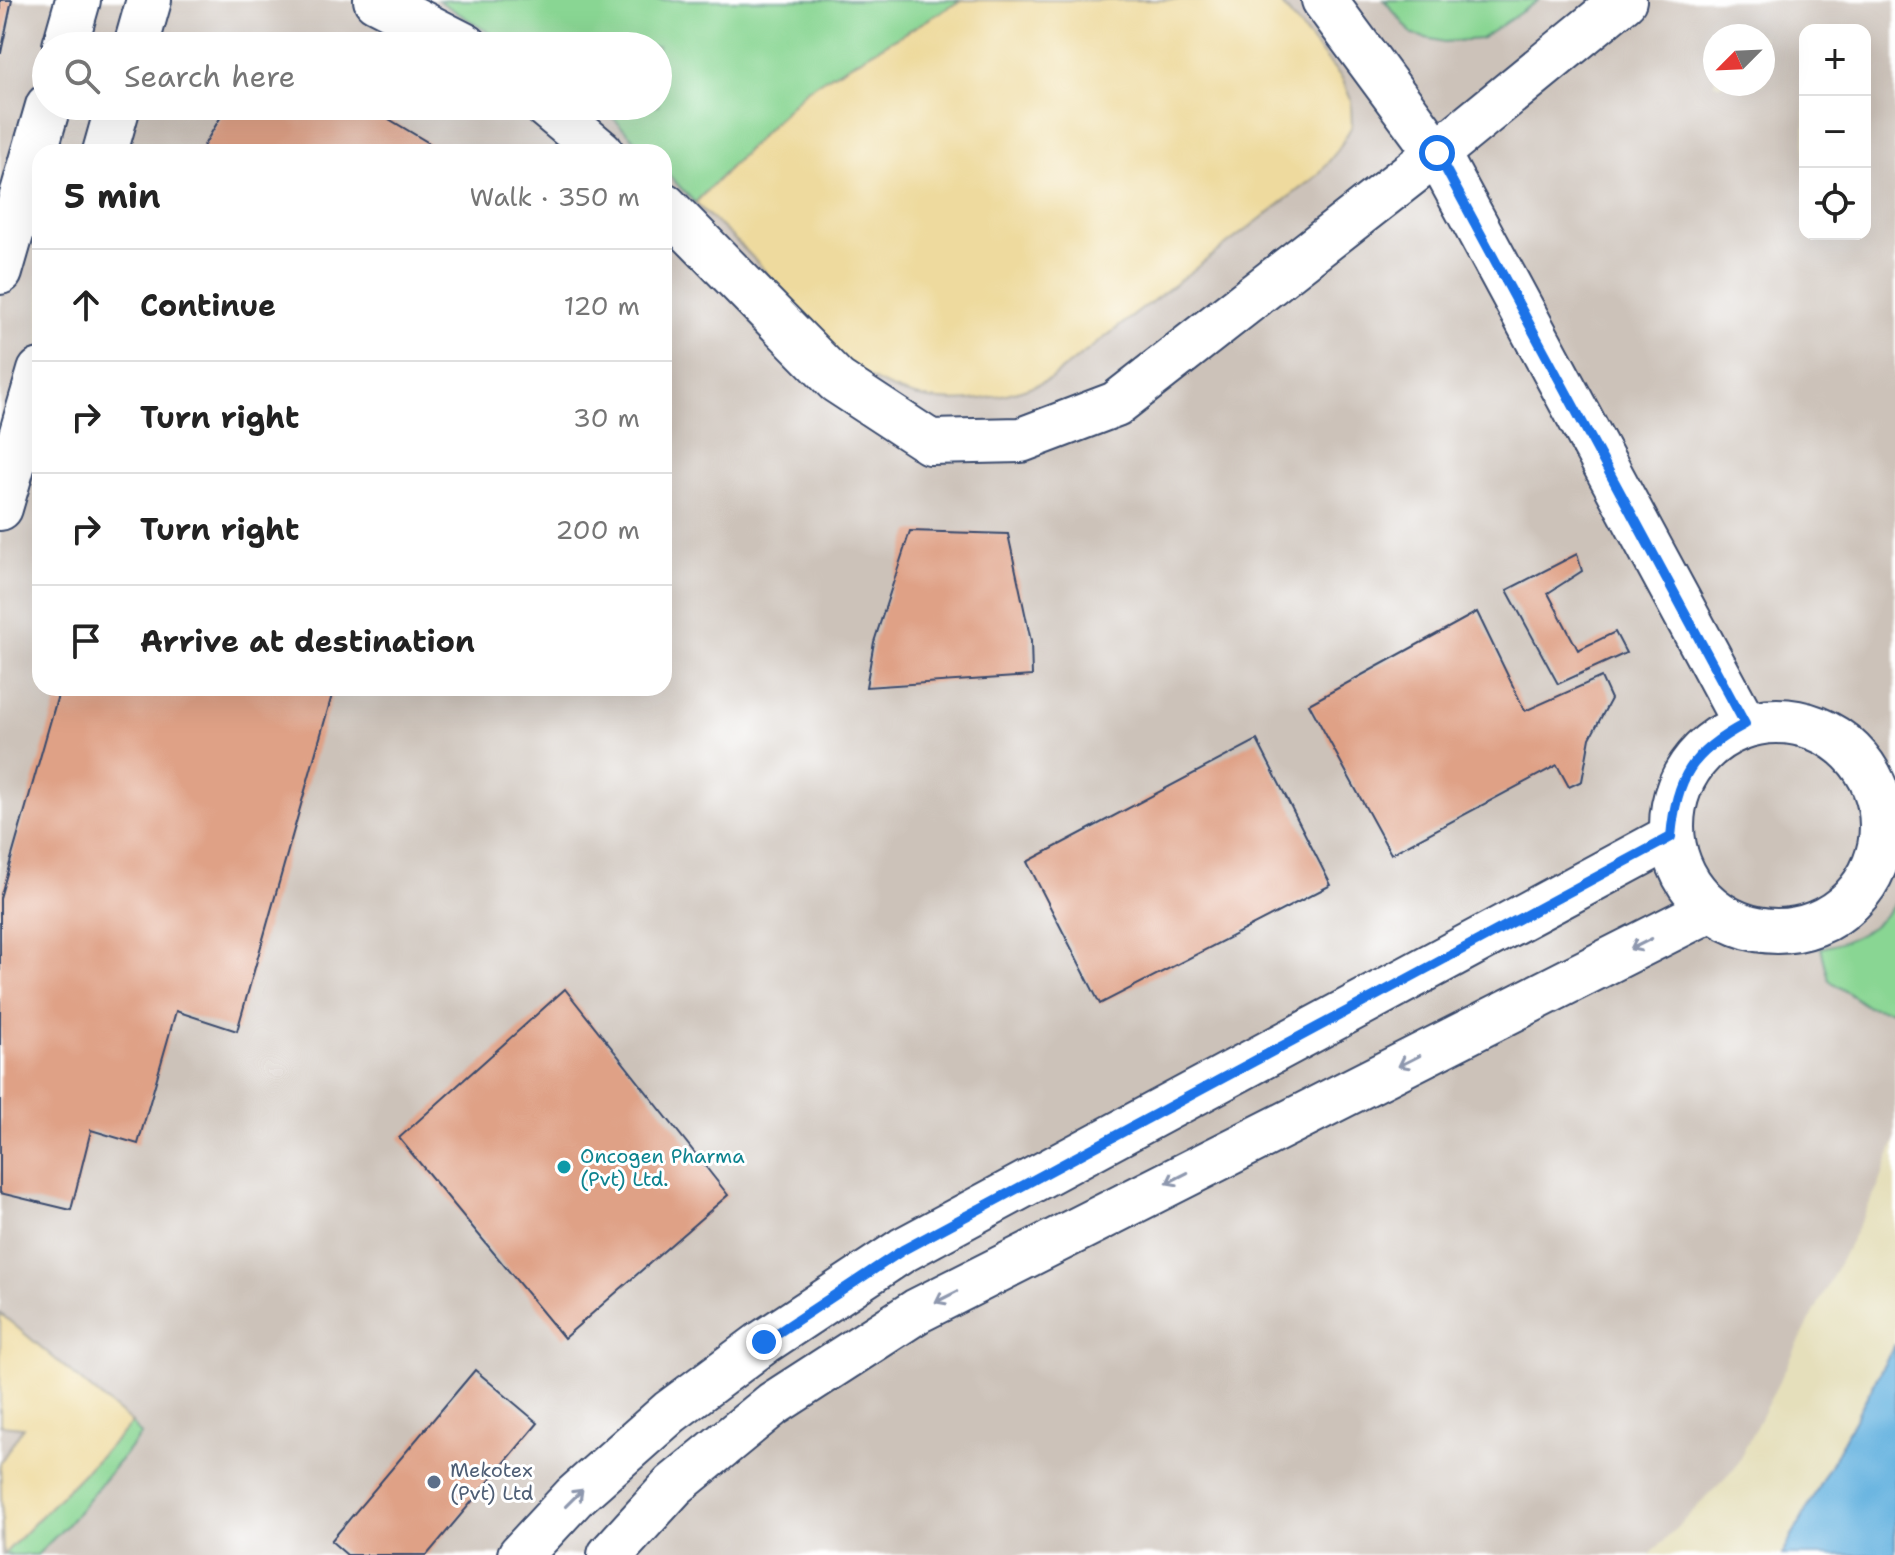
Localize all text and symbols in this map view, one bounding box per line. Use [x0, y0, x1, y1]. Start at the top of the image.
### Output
north arrow [1703, 24, 1775, 96]
map controls [1799, 24, 1871, 240]
button: + [1799, 24, 1871, 96]
search box [32, 32, 672, 120]
icon: search [60, 54, 104, 98]
text: Search here [124, 56, 295, 97]
button: − [1799, 96, 1871, 168]
route start [1419, 135, 1455, 171]
button: locate [1799, 168, 1871, 240]
text: 5 min [64, 173, 161, 219]
text: Walk · 350 m [470, 179, 640, 214]
icon: ahead [64, 283, 108, 327]
text: Continue [140, 285, 276, 326]
text: 120 m [564, 288, 640, 323]
icon: right [64, 395, 108, 439]
text: Turn right [140, 397, 299, 438]
text: 30 m [573, 400, 640, 435]
icon: right [64, 507, 108, 551]
text: Turn right [140, 509, 299, 550]
text: 200 m [555, 512, 640, 547]
icon: arrive [64, 619, 108, 663]
text: Arrive at destination [140, 621, 475, 662]
one-way arrow [1630, 937, 1654, 952]
one-way arrow [1397, 1053, 1421, 1069]
place label: Oncogen Pharma (Pvt) Ltd. [580, 1143, 745, 1192]
marker: Oncogen Pharma (Pvt) Ltd. [555, 1158, 573, 1176]
one-way arrow [1165, 1170, 1189, 1186]
one-way arrow [934, 1289, 958, 1305]
route end [746, 1324, 782, 1360]
place label: Mekotex (Pvt) Ltd [450, 1457, 534, 1506]
marker: Mekotex (Pvt) Ltd [425, 1473, 443, 1491]
one-way arrow [564, 1489, 583, 1508]

